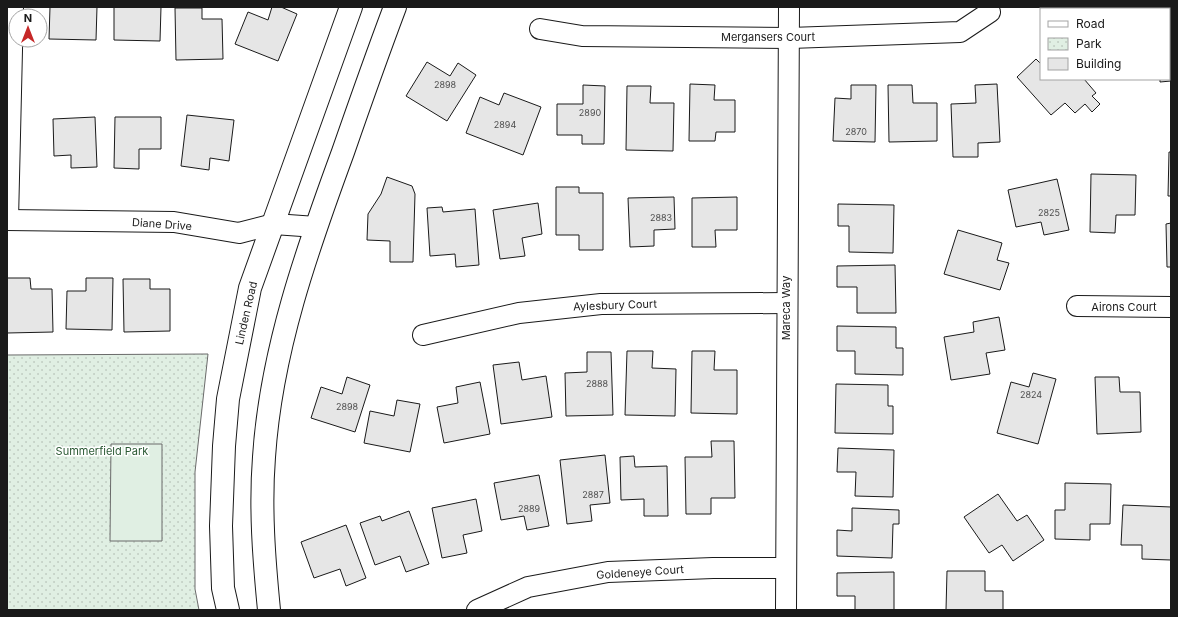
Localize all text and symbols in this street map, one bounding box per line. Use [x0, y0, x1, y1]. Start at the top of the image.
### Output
north arrow [8, 8, 48, 48]
legend [1040, 8, 1170, 80]
text: N [24, 11, 32, 25]
text: Road [1076, 16, 1105, 31]
street label: Mergansers Court [721, 30, 815, 44]
text: Park [1076, 36, 1102, 51]
text: Building [1076, 56, 1121, 71]
house number: 2898 [434, 79, 457, 90]
house number: 2890 [579, 107, 601, 118]
house number: 2894 [494, 119, 516, 130]
house number: 2870 [845, 126, 867, 137]
house number: 2825 [1038, 207, 1060, 218]
house number: 2883 [650, 212, 673, 223]
street label: Diane Drive [132, 215, 192, 233]
street label: Mareca Way [779, 276, 793, 340]
street label: Linden Road [232, 280, 260, 346]
street label: Aylesbury Court [573, 297, 658, 313]
street label: Airons Court [1091, 300, 1157, 314]
house number: 2888 [586, 378, 609, 389]
house number: 2824 [1020, 389, 1042, 400]
house number: 2898 [336, 401, 359, 412]
park label: Summerfield Park [56, 444, 148, 458]
house number: 2887 [582, 489, 604, 500]
house number: 2889 [518, 503, 541, 514]
street label: Goldeneye Court [596, 562, 685, 582]

